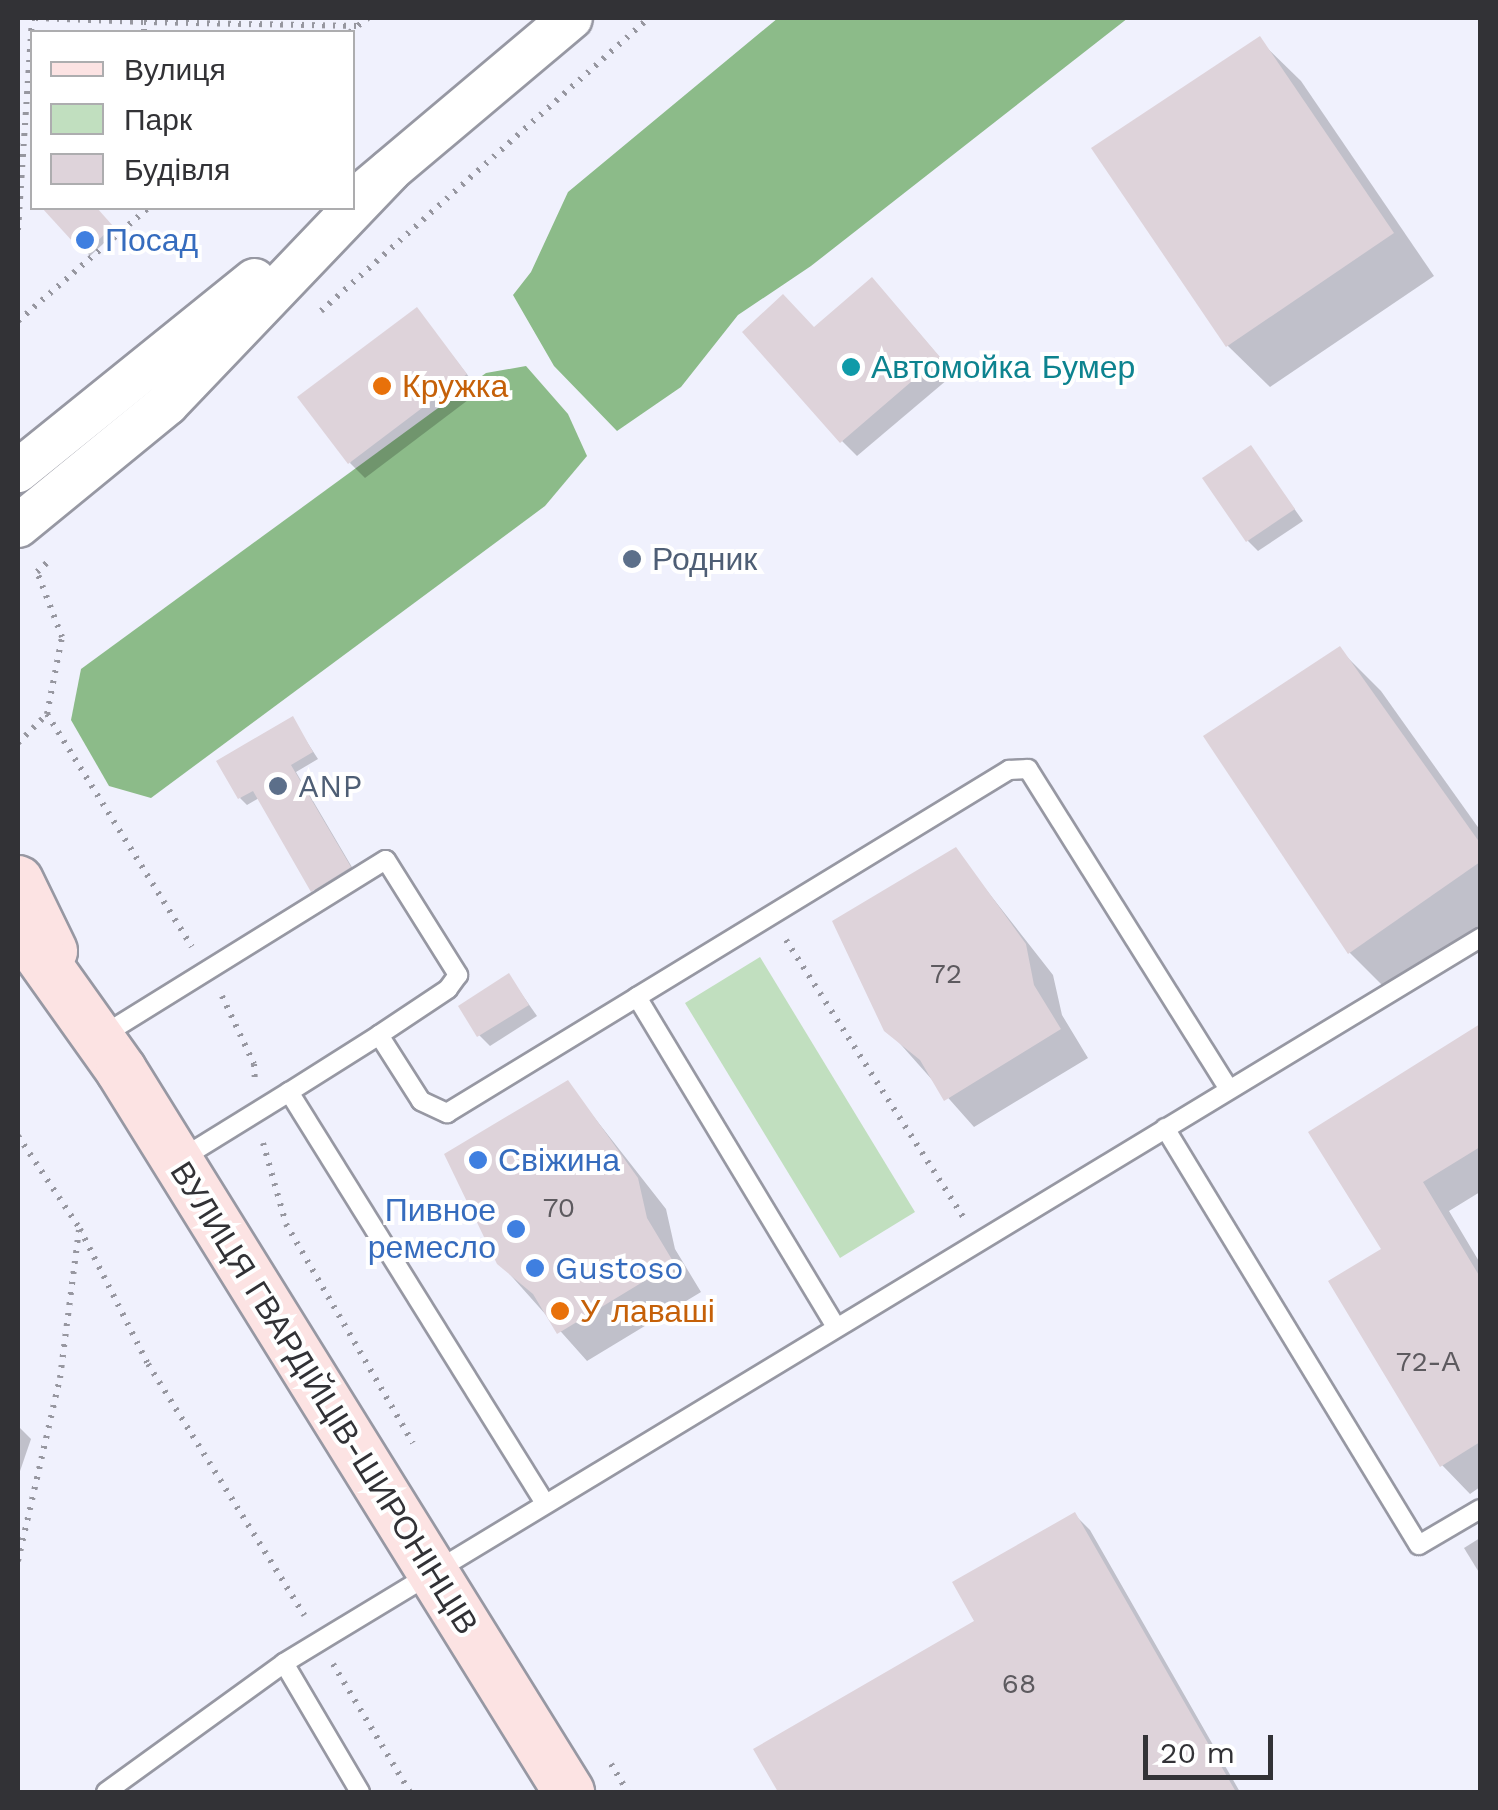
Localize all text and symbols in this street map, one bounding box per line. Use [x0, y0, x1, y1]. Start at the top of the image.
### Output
legend [30, 30, 355, 210]
text: Вулиця [124, 52, 226, 87]
text: Парк [124, 102, 192, 137]
text: Будівля [124, 152, 230, 187]
place label: Посад [105, 221, 198, 259]
marker: Посад [74, 229, 96, 251]
place label: Автомойка Бумер [871, 348, 1135, 386]
marker: Автомойка Бумер [840, 356, 862, 378]
place label: Кружка [402, 367, 508, 405]
marker: Кружка [371, 375, 393, 397]
place label: Родник [652, 540, 757, 578]
marker: Родник [621, 548, 643, 570]
place label: ANP [298, 767, 362, 805]
marker: ANP [267, 775, 289, 797]
house number: 72 [930, 957, 962, 991]
place label: Свіжина [498, 1141, 620, 1179]
marker: Свіжина [467, 1149, 489, 1171]
street label: ВУЛИЦЯ ГВАРДІЙЦІВ-ШИРОНІНЦІВ [162, 1155, 486, 1641]
house number: 70 [543, 1191, 575, 1225]
place label: Пивное ремесло [368, 1192, 496, 1267]
marker: Пивное ремесло [505, 1218, 527, 1240]
place label: Gustoso [555, 1249, 683, 1287]
marker: Gustoso [524, 1257, 546, 1279]
place label: У лаваші [580, 1292, 715, 1330]
marker: У лаваші [549, 1300, 571, 1322]
house number: 72-А [1396, 1345, 1460, 1379]
house number: 68 [1002, 1667, 1036, 1701]
scale bar [1148, 1715, 1278, 1777]
text: 20 m [1160, 1735, 1235, 1770]

